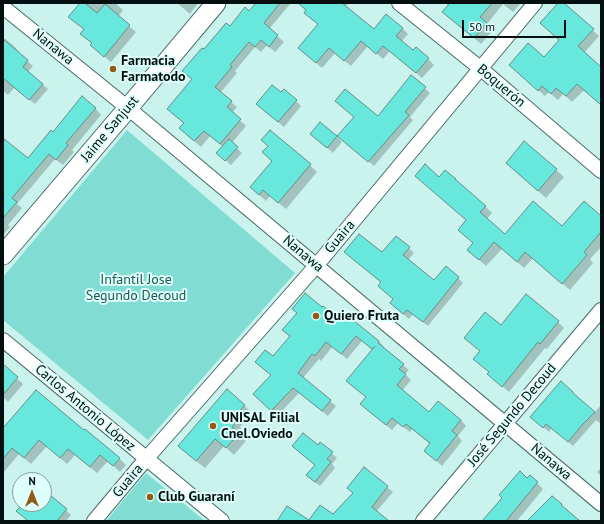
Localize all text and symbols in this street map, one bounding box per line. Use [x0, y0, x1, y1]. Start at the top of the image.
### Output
scale bar [464, 12, 568, 38]
text: 50 m [469, 19, 495, 34]
street label: Nanawa [29, 25, 77, 69]
place label: Farmacia Farmatodo [121, 53, 186, 86]
street label: Boquerón [473, 61, 529, 111]
marker: Farmacia Farmatodo [108, 64, 118, 74]
street label: Jaime Sanjust [78, 93, 142, 165]
street label: Guaira [321, 217, 359, 257]
street label: Nanawa [279, 232, 327, 276]
park label: Infantil Jose Segundo Decoud [86, 272, 186, 304]
place label: Quiero Fruta [324, 308, 399, 324]
marker: Quiero Fruta [311, 311, 321, 321]
street label: José Segundo Decoud [464, 360, 560, 470]
street label: Carlos Antonio López [31, 361, 139, 455]
place label: UNISAL Filial Cnel.Oviedo [221, 410, 299, 442]
marker: UNISAL Filial Cnel.Oviedo [208, 421, 218, 431]
street label: Nanawa [527, 440, 575, 484]
street label: Guaira [109, 461, 147, 501]
north arrow [12, 472, 52, 512]
text: N [28, 474, 36, 488]
place label: Club Guaraní [158, 489, 235, 505]
marker: Club Guaraní [145, 492, 155, 502]

